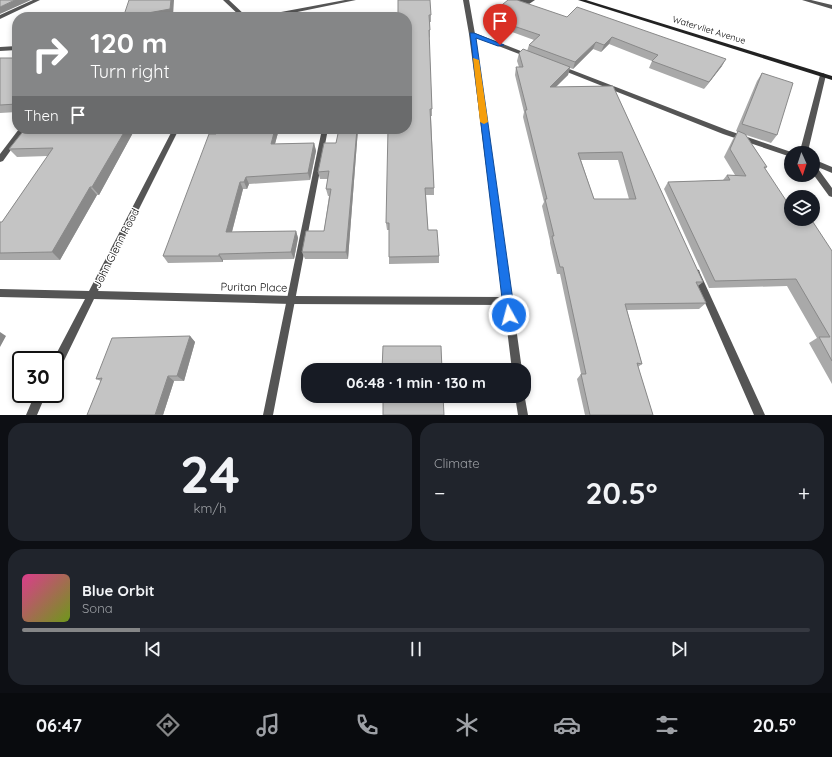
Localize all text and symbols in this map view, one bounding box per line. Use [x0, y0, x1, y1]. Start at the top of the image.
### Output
pin [483, 4, 517, 45]
icon: arrive [489, 10, 511, 32]
street label: Watervliet Avenue [671, 13, 747, 46]
text: 120 m [90, 25, 168, 60]
icon: right [24, 28, 76, 80]
text: Turn right [90, 60, 170, 83]
icon: arrive [67, 104, 89, 126]
text: Then [24, 106, 59, 125]
north arrow [784, 146, 820, 182]
map controls [784, 146, 820, 226]
button: layers [784, 190, 820, 226]
street label: John Glenn Road [90, 206, 142, 290]
street label: Puritan Place [220, 279, 288, 295]
position arrow [488, 294, 530, 336]
speed limit sign: 30 [12, 351, 64, 403]
text: 06:48 · 1 min · 130 m [346, 373, 486, 392]
text: 24 [180, 441, 240, 506]
text: Climate [434, 455, 480, 471]
text: 20.5° [586, 474, 658, 512]
text: − [434, 479, 445, 507]
text: + [798, 479, 810, 507]
text: km/h [194, 500, 226, 516]
text: Blue Orbit [82, 581, 155, 600]
text: Sona [82, 600, 113, 616]
icon: previous [142, 638, 164, 660]
icon: pause [405, 638, 427, 660]
icon: next [668, 638, 690, 660]
icon: directions [154, 711, 182, 739]
icon: music [254, 711, 282, 739]
icon: phone [353, 711, 381, 739]
icon: climate [453, 711, 481, 739]
icon: car [553, 711, 581, 739]
icon: filters [653, 711, 681, 739]
text: 06:47 [36, 714, 82, 737]
text: 20.5° [753, 714, 796, 737]

